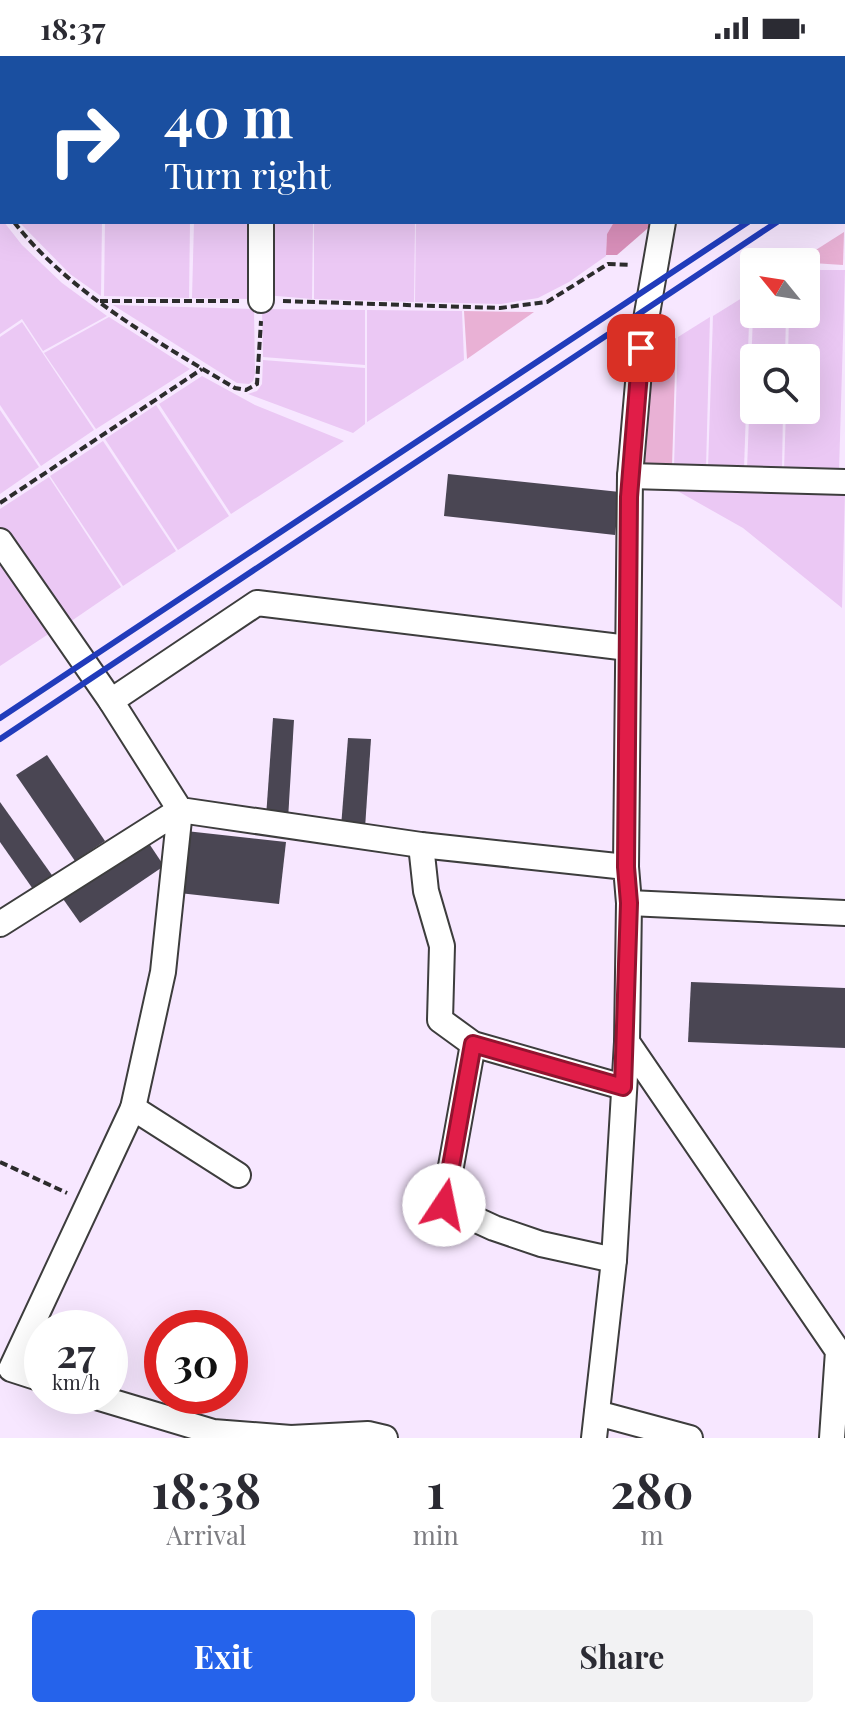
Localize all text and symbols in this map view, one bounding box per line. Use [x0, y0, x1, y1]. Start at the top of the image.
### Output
text: 18:37 [40, 8, 105, 48]
text: 40 m [164, 78, 293, 153]
icon: right [32, 88, 136, 192]
text: Turn right [164, 150, 331, 198]
north arrow [740, 248, 820, 328]
map controls [740, 248, 820, 424]
pin [607, 314, 675, 382]
icon: arrive [619, 326, 663, 370]
button: search [740, 344, 820, 424]
position arrow [402, 1163, 486, 1247]
speed limit sign: 30 [144, 1310, 248, 1414]
text: 27 [56, 1325, 96, 1378]
text: km/h [52, 1368, 100, 1395]
text: 18:38 [152, 1457, 261, 1521]
text: 1 [427, 1457, 445, 1521]
text: 280 [610, 1457, 693, 1521]
text: Arrival [166, 1517, 246, 1552]
text: min [413, 1517, 459, 1552]
text: m [640, 1517, 663, 1552]
button: Exit [32, 1610, 415, 1702]
button: Share [431, 1610, 813, 1702]

